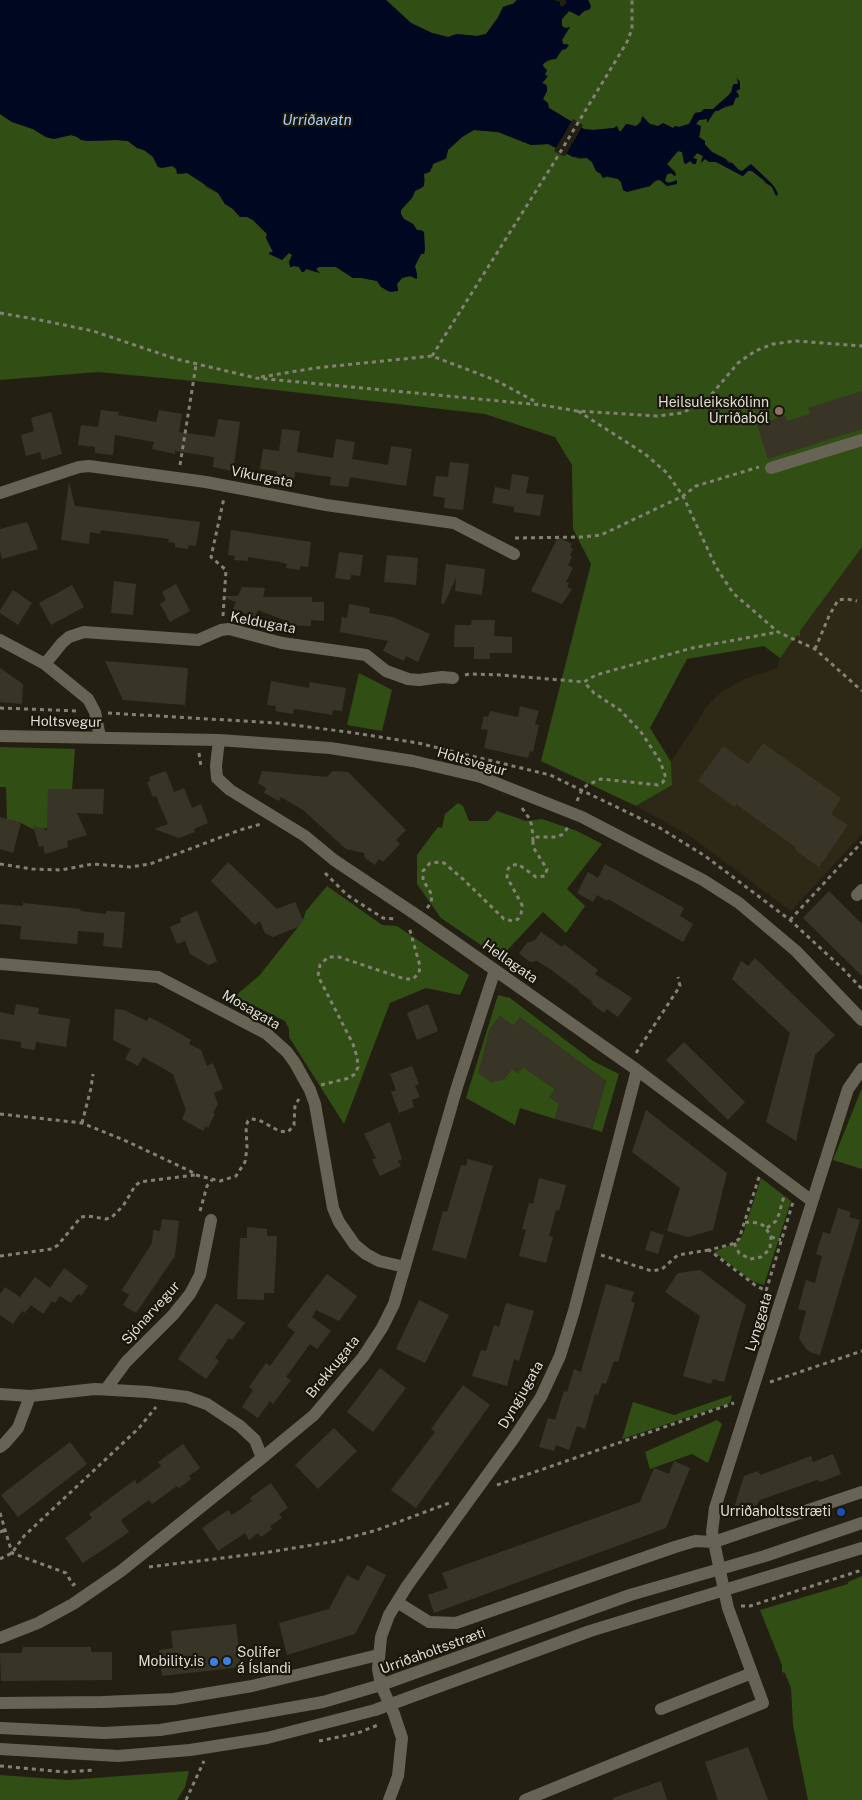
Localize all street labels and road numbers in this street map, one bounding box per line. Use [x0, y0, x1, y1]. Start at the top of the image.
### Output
street label: Víkurgata [229, 463, 295, 491]
street label: Keldugata [229, 608, 297, 638]
street label: Holtsvegur [30, 713, 102, 731]
street label: Holtsvegur [435, 744, 509, 780]
street label: Hellagata [479, 937, 541, 987]
street label: Mosagata [219, 987, 283, 1033]
street label: Sjónarvegur [118, 1278, 184, 1348]
street label: Lynggata [742, 1291, 776, 1353]
street label: Brekkugata [303, 1332, 363, 1402]
street label: Dyngjugata [495, 1358, 547, 1432]
street label: Urriðaholtsstræti [378, 1624, 488, 1678]

